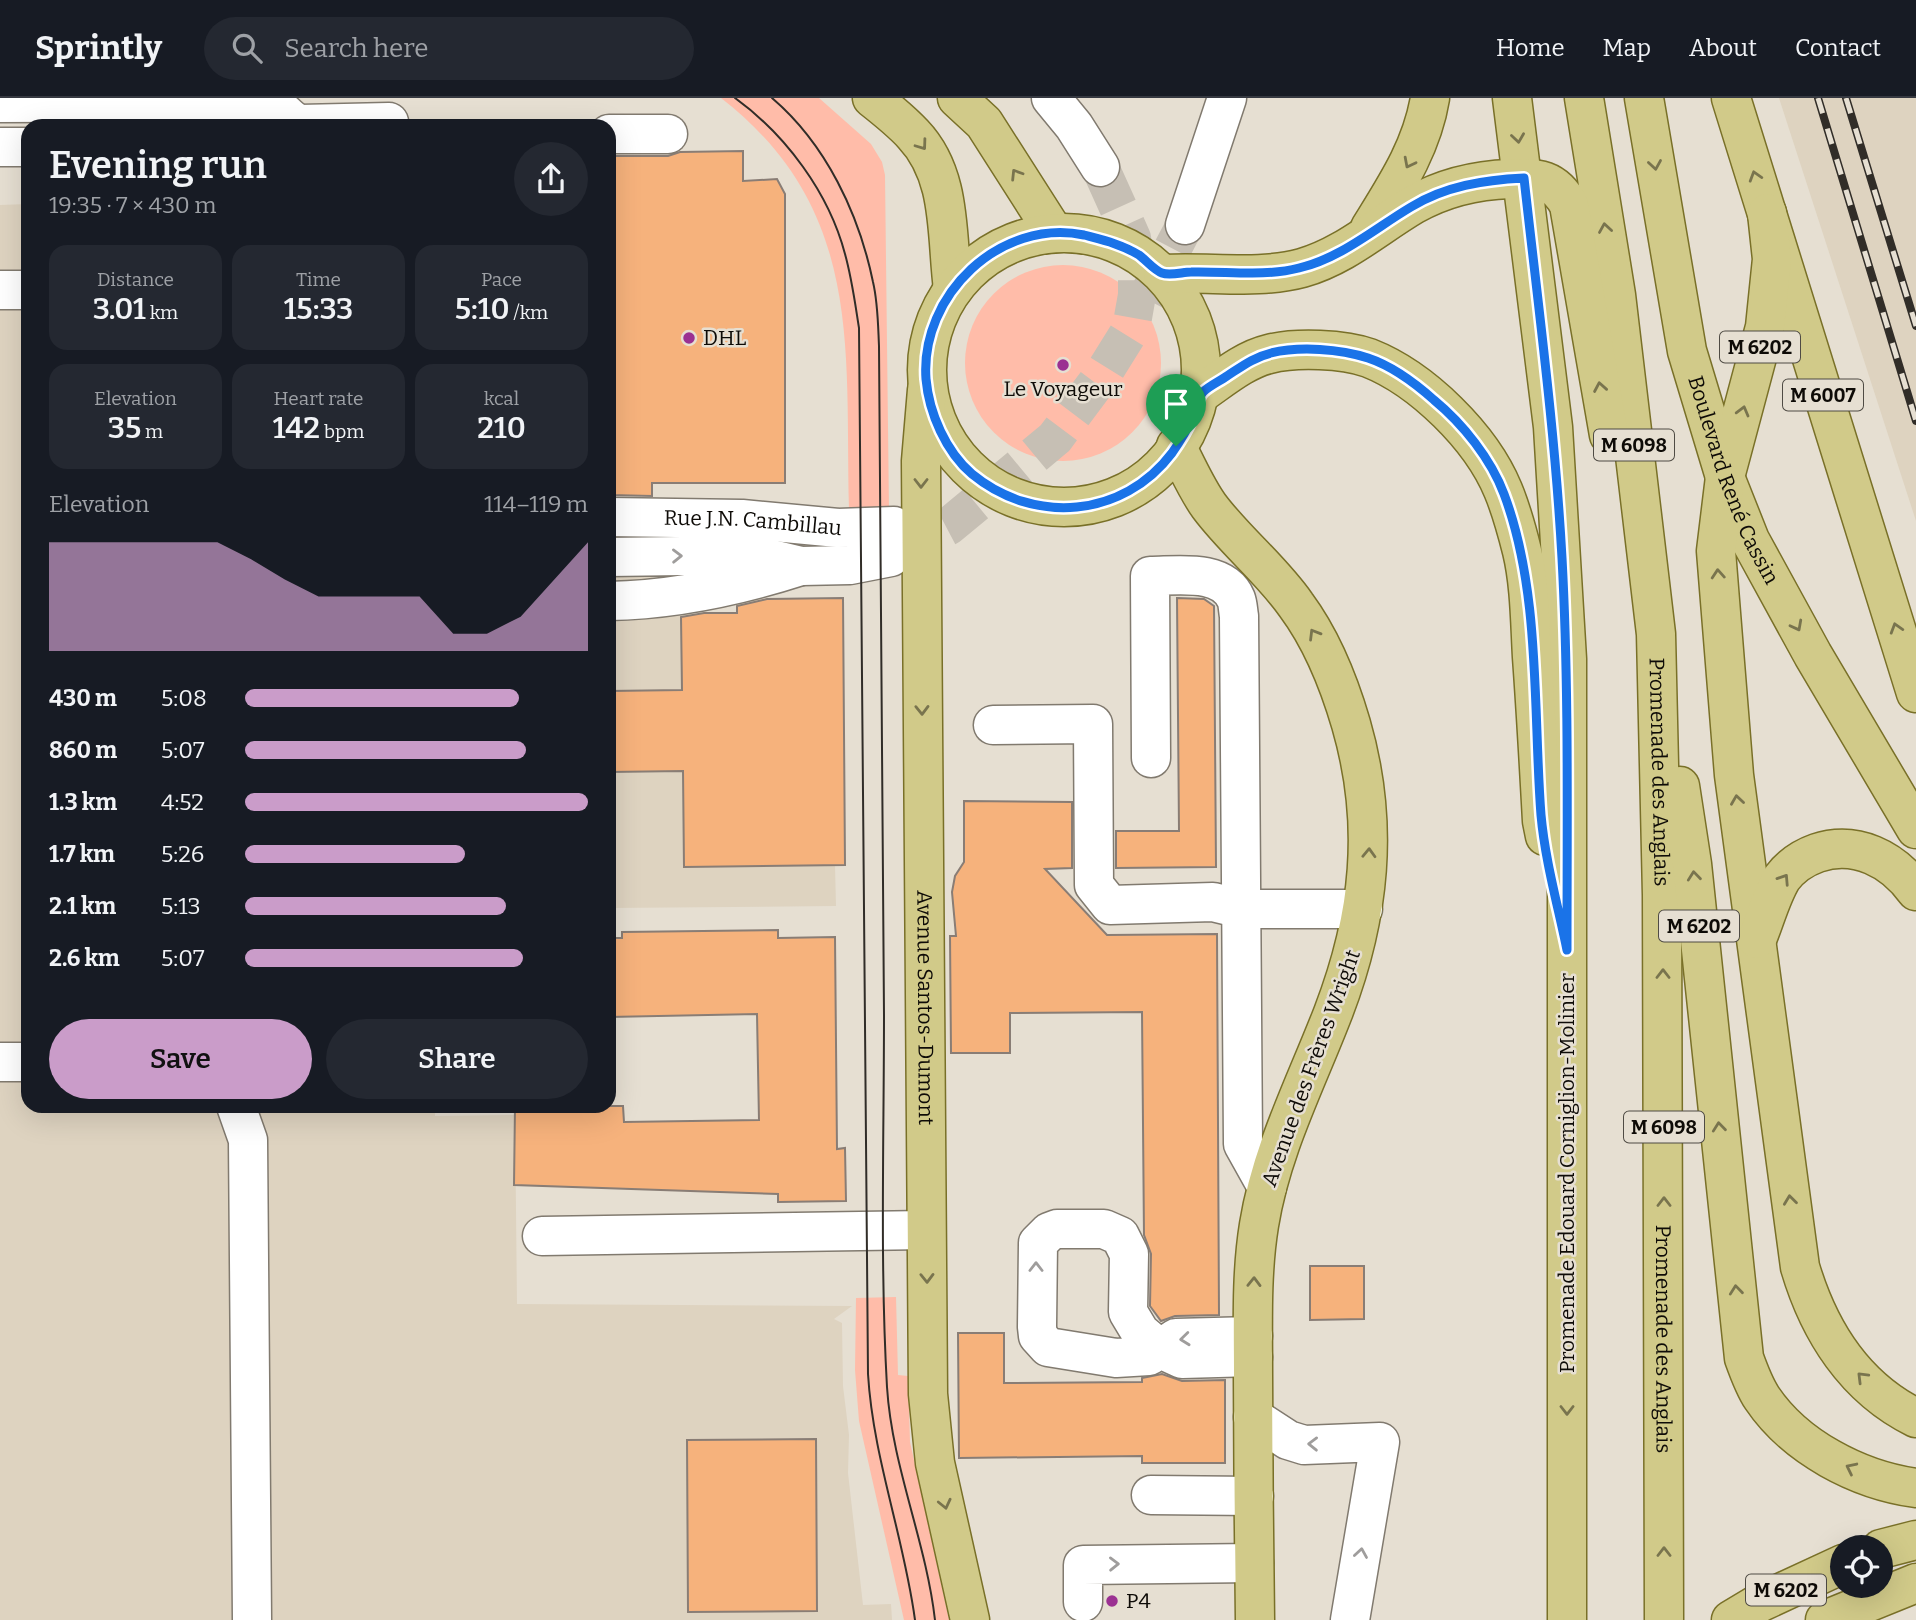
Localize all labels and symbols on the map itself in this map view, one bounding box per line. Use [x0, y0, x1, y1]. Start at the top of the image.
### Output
one-way arrow [1510, 132, 1525, 144]
one-way arrow [913, 137, 926, 150]
one-way arrow [1404, 155, 1418, 168]
one-way arrow [1647, 159, 1662, 171]
one-way arrow [1011, 169, 1024, 182]
one-way arrow [1749, 171, 1764, 183]
one-way arrow [1598, 222, 1613, 234]
place label: DHL [703, 325, 747, 351]
marker: DHL [681, 330, 697, 346]
road number: M 6202 [1720, 331, 1800, 362]
marker: Le Voyageur [1055, 357, 1071, 373]
street label: Boulevard René Cassin [1682, 373, 1785, 589]
pin [1146, 374, 1206, 446]
place label: Le Voyageur [1003, 376, 1123, 402]
road number: M 6007 [1783, 380, 1863, 410]
one-way arrow [1593, 381, 1608, 393]
one-way arrow [1734, 405, 1749, 417]
road number: M 6098 [1594, 430, 1674, 460]
one-way arrow [913, 478, 929, 489]
street label: Rue J.N. Cambillau [664, 505, 843, 541]
one-way arrow [672, 548, 683, 564]
one-way arrow [1710, 568, 1725, 579]
one-way arrow [1789, 619, 1803, 632]
one-way arrow [1889, 622, 1904, 634]
one-way arrow [1309, 629, 1322, 642]
street label: Promenade des Anglais [1644, 657, 1675, 887]
one-way arrow [914, 706, 930, 716]
one-way arrow [1730, 795, 1745, 806]
one-way arrow [1361, 847, 1376, 858]
one-way arrow [1686, 870, 1701, 882]
one-way arrow [1776, 874, 1789, 887]
street label: Avenue Santos-Dumont [911, 890, 939, 1126]
road number: M 6202 [1659, 911, 1739, 942]
street label: Avenue des Frères Wright [1256, 946, 1366, 1190]
one-way arrow [1655, 969, 1671, 979]
street label: Promenade Edouard Corniglion-Molinier [1554, 973, 1580, 1373]
road number: M 6098 [1624, 1112, 1704, 1142]
one-way arrow [1712, 1121, 1727, 1132]
one-way arrow [1783, 1194, 1798, 1206]
one-way arrow [1656, 1196, 1672, 1207]
street label: Promenade des Anglais [1650, 1225, 1677, 1453]
one-way arrow [1028, 1261, 1044, 1272]
one-way arrow [919, 1273, 935, 1284]
one-way arrow [1246, 1277, 1262, 1287]
one-way arrow [1728, 1284, 1743, 1296]
one-way arrow [1179, 1331, 1191, 1346]
one-way arrow [1858, 1373, 1870, 1385]
one-way arrow [1559, 1405, 1575, 1416]
one-way arrow [1307, 1436, 1318, 1452]
one-way arrow [1846, 1463, 1858, 1477]
one-way arrow [937, 1498, 951, 1510]
one-way arrow [1656, 1546, 1672, 1557]
one-way arrow [1353, 1547, 1368, 1559]
one-way arrow [1109, 1556, 1119, 1572]
road number: M 6202 [1746, 1574, 1826, 1606]
place label: P4 [1126, 1588, 1151, 1614]
marker: P4 [1104, 1593, 1120, 1609]

